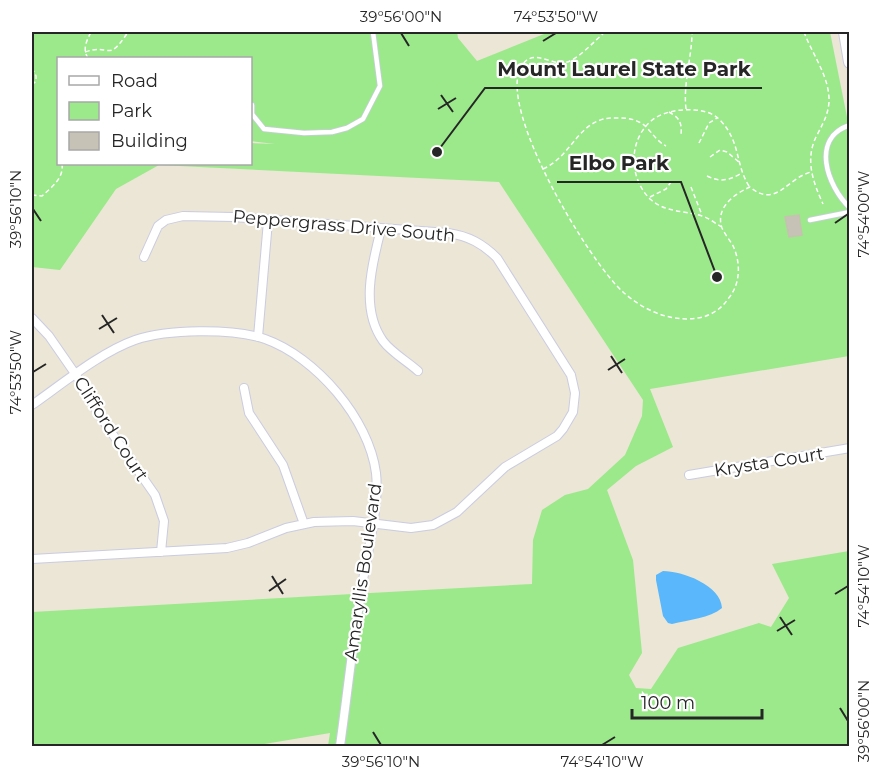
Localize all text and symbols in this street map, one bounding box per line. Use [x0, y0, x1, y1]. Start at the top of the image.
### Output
text: 39°56'00"N [360, 7, 442, 26]
text: 74°53'50"W [514, 7, 599, 26]
callout: Mount Laurel State Park [485, 50, 762, 88]
legend [57, 57, 252, 165]
text: Mount Laurel State Park [497, 57, 752, 81]
text: Road [111, 70, 158, 92]
text: Park [111, 100, 152, 122]
text: Building [111, 130, 188, 152]
callout: Elbo Park [557, 144, 681, 182]
text: Elbo Park [569, 151, 670, 175]
text: 39°56'10"N [6, 170, 25, 248]
text: 74°54'00"W [854, 170, 873, 258]
street label: Peppergrass Drive South [232, 205, 456, 247]
text: 74°53'50"W [6, 329, 25, 414]
street label: Clifford Court [69, 373, 153, 485]
street label: Krysta Court [712, 442, 826, 482]
street label: Amaryllis Boulevard [340, 482, 386, 662]
text: 74°54'10"W [854, 544, 873, 628]
text: 39°56'00"N [854, 680, 873, 762]
scale bar [632, 682, 762, 720]
text: 100 m [641, 692, 695, 714]
text: 39°56'10"N [342, 752, 420, 771]
text: 74°54'10"W [560, 752, 644, 771]

